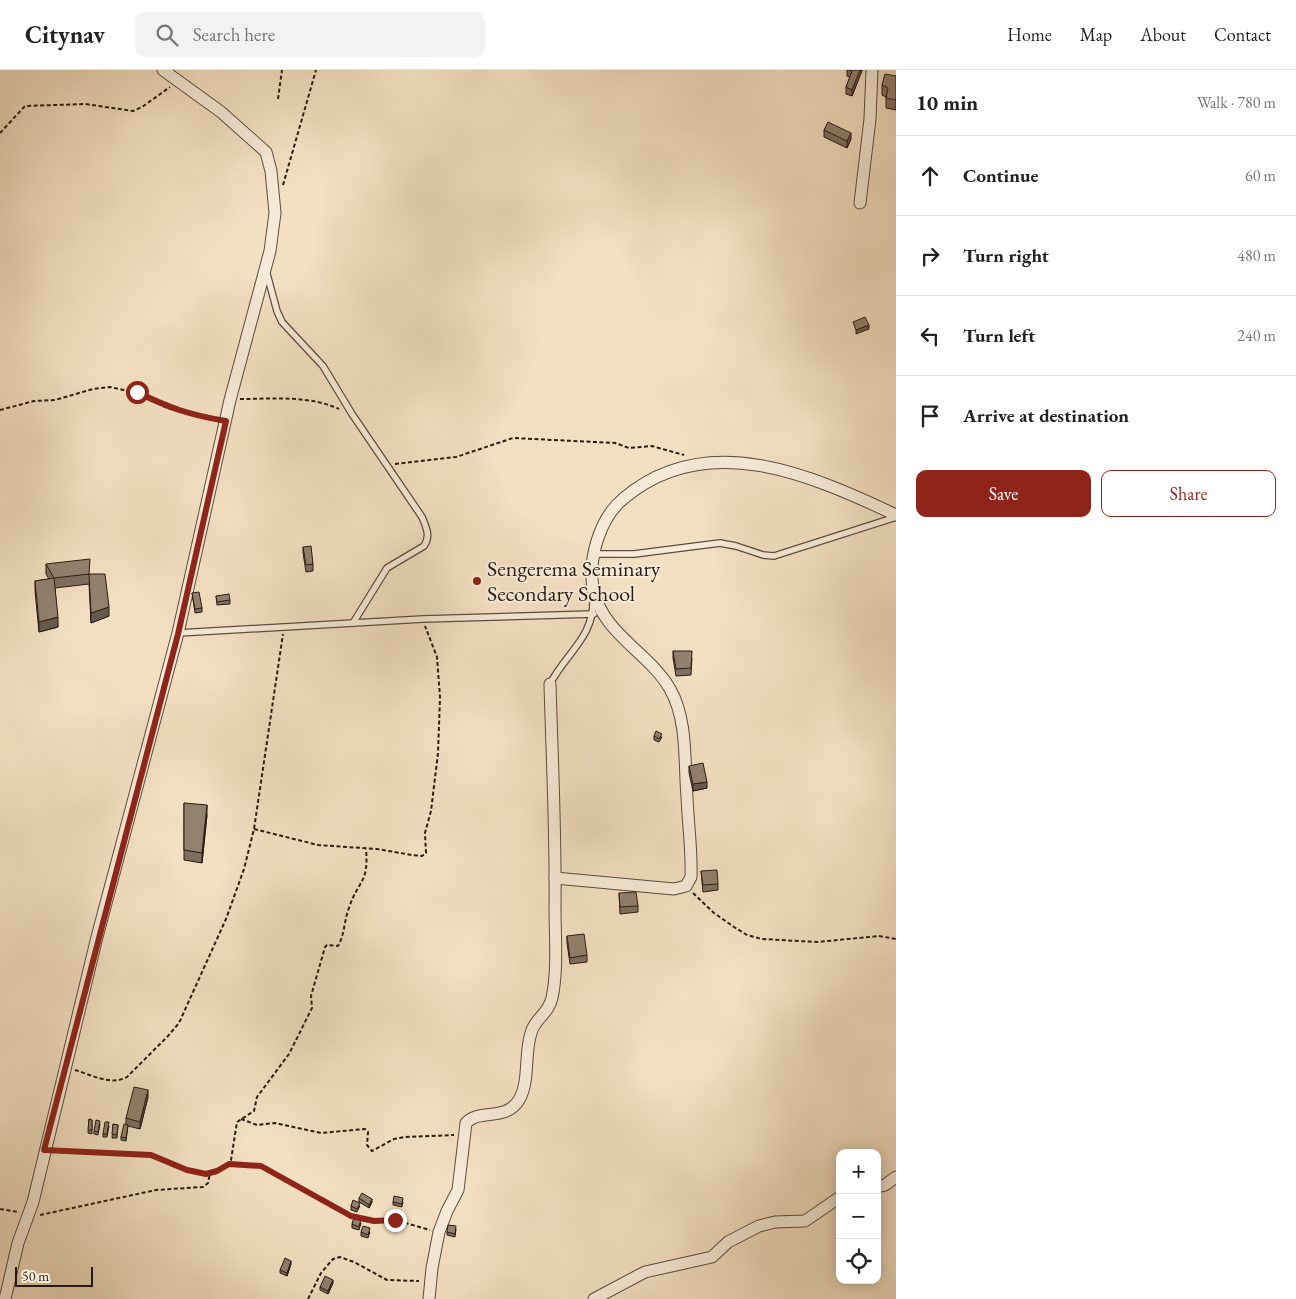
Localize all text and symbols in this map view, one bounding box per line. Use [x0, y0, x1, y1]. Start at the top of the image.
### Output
search box [135, 12, 485, 57]
text: Citynav [25, 19, 105, 50]
icon: search [153, 21, 181, 49]
text: Search here [193, 22, 275, 47]
text: Home [1007, 23, 1052, 46]
text: Map [1080, 23, 1112, 46]
text: About [1140, 23, 1186, 46]
text: Contact [1214, 23, 1271, 46]
text: 10 min [916, 89, 978, 116]
text: Walk · 780 m [1197, 92, 1276, 113]
icon: ahead [916, 162, 944, 190]
text: Continue [963, 163, 1038, 188]
text: 60 m [1245, 165, 1276, 186]
icon: right [916, 242, 944, 270]
text: Turn right [963, 243, 1049, 268]
text: 480 m [1237, 245, 1276, 266]
icon: left [916, 322, 944, 350]
text: Turn left [963, 323, 1035, 348]
text: 240 m [1237, 325, 1276, 346]
route start [126, 381, 149, 404]
icon: arrive [916, 402, 944, 430]
text: Arrive at destination [963, 403, 1129, 428]
button: Save [916, 470, 1091, 517]
button: Share [1101, 470, 1276, 517]
place label: Sengerema Seminary Secondary School [487, 554, 661, 608]
marker: Sengerema Seminary Secondary School [471, 575, 483, 587]
map controls [836, 1149, 881, 1284]
button: + [836, 1149, 881, 1194]
button: − [836, 1194, 881, 1239]
route end [384, 1209, 407, 1232]
button: locate [836, 1239, 881, 1284]
scale bar [15, 1264, 92, 1287]
text: 50 m [22, 1267, 49, 1285]

